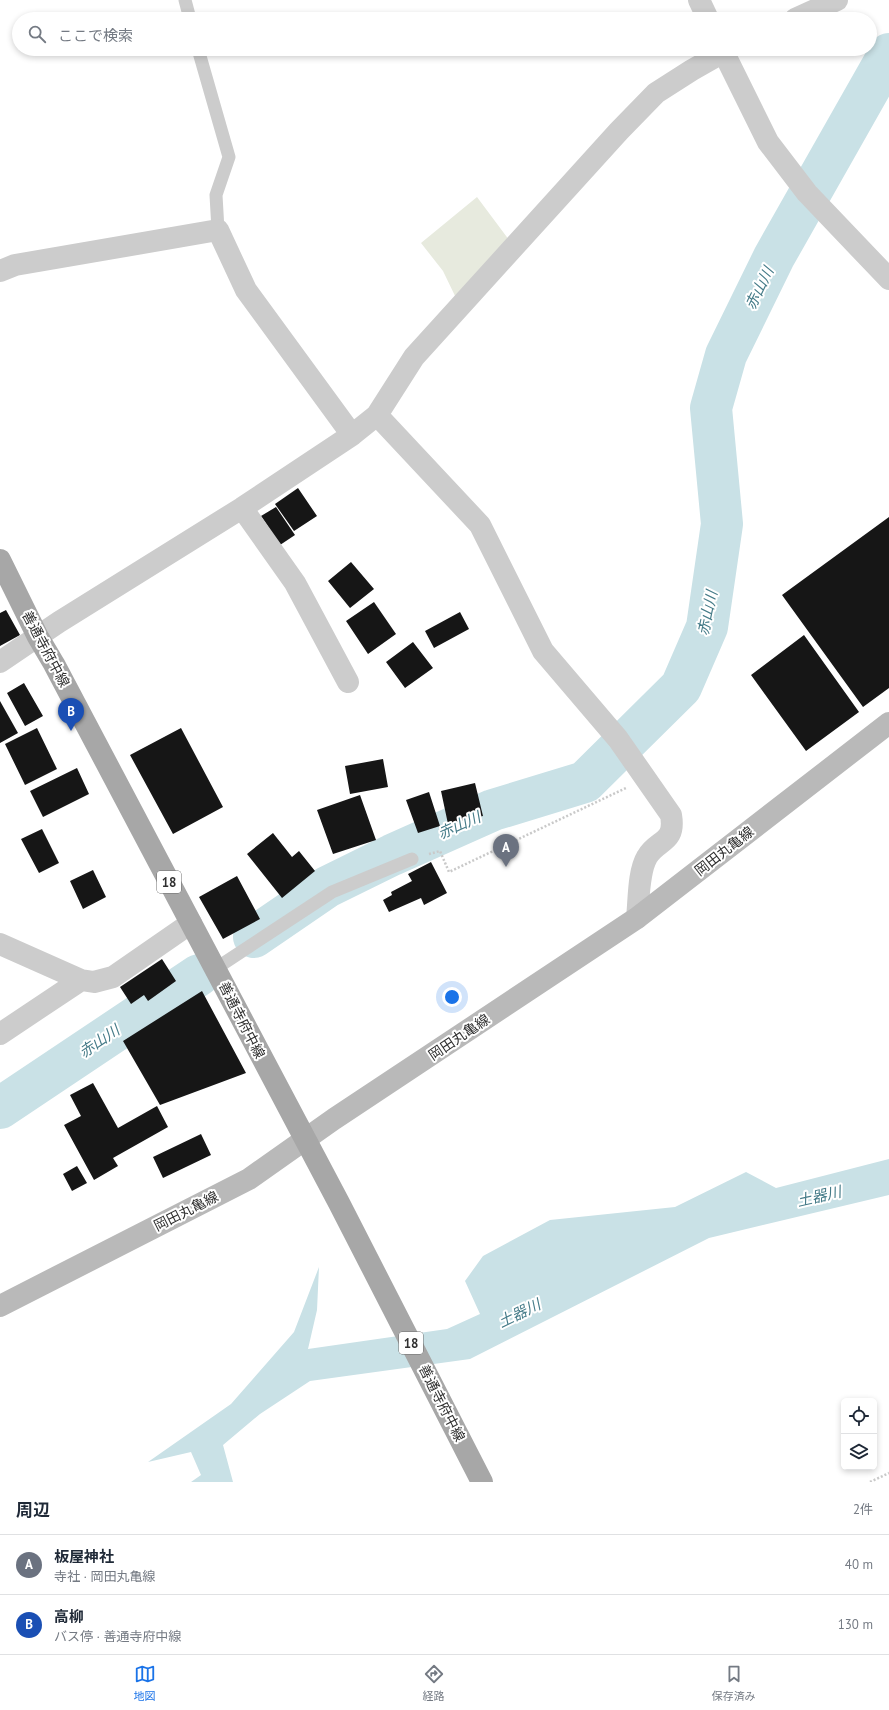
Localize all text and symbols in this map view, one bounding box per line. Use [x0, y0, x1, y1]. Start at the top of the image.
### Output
search box [12, 12, 877, 56]
icon: search [26, 23, 48, 45]
text: ここで検索 [58, 26, 133, 45]
water label: 赤山川 [741, 262, 778, 312]
water label: 赤山川 [693, 587, 721, 637]
street label: 善通寺府中線 [18, 608, 74, 690]
pin: B [58, 698, 84, 731]
water label: 赤山川 [435, 806, 485, 843]
street label: 岡田丸亀線 [691, 822, 757, 880]
pin: A [493, 834, 519, 867]
road number: 18 [157, 871, 181, 893]
street label: 善通寺府中線 [215, 978, 269, 1062]
your location [442, 987, 462, 1007]
street label: 岡田丸亀線 [425, 1010, 493, 1064]
water label: 赤山川 [75, 1019, 125, 1061]
water label: 土器川 [795, 1181, 845, 1210]
street label: 岡田丸亀線 [151, 1187, 221, 1235]
water label: 土器川 [495, 1294, 545, 1331]
road number: 18 [399, 1332, 423, 1354]
street label: 善通寺府中線 [415, 1361, 469, 1445]
map controls [841, 1398, 877, 1470]
button: locate [841, 1398, 877, 1434]
button: layers [841, 1434, 877, 1470]
text: 周辺 [16, 1499, 50, 1521]
text: 2件 [853, 1501, 873, 1518]
text: 板屋神社 [54, 1547, 114, 1566]
text: A [25, 1556, 33, 1573]
text: 40 m [845, 1556, 873, 1573]
text: 寺社 · 岡田丸亀線 [54, 1568, 155, 1585]
text: 高柳 [54, 1607, 84, 1626]
text: B [25, 1616, 33, 1633]
text: 130 m [838, 1616, 873, 1633]
text: バス停 · 善通寺府中線 [54, 1628, 181, 1645]
tab: 地図 [134, 1663, 156, 1703]
tab: 経路 [423, 1663, 445, 1703]
tab: 保存済み [712, 1663, 756, 1703]

